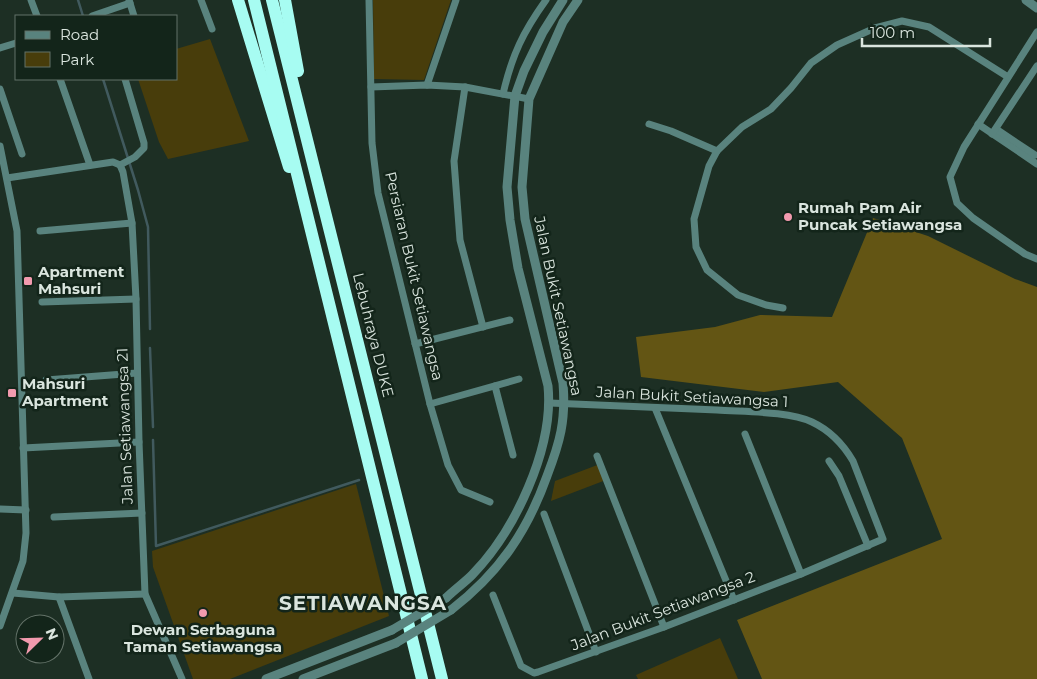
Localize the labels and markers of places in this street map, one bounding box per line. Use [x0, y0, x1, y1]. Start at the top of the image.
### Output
place label: Rumah Pam Air Puncak Setiawangsa [798, 198, 962, 234]
marker: Rumah Pam Air Puncak Setiawangsa [782, 211, 794, 223]
place label: Apartment Mahsuri [37, 262, 125, 298]
marker: Apartment Mahsuri [22, 275, 34, 287]
place label: Mahsuri Apartment [21, 374, 109, 410]
marker: Mahsuri Apartment [6, 387, 18, 399]
marker: Dewan Serbaguna Taman Setiawangsa [197, 607, 209, 619]
place label: Dewan Serbaguna Taman Setiawangsa [124, 620, 282, 656]

